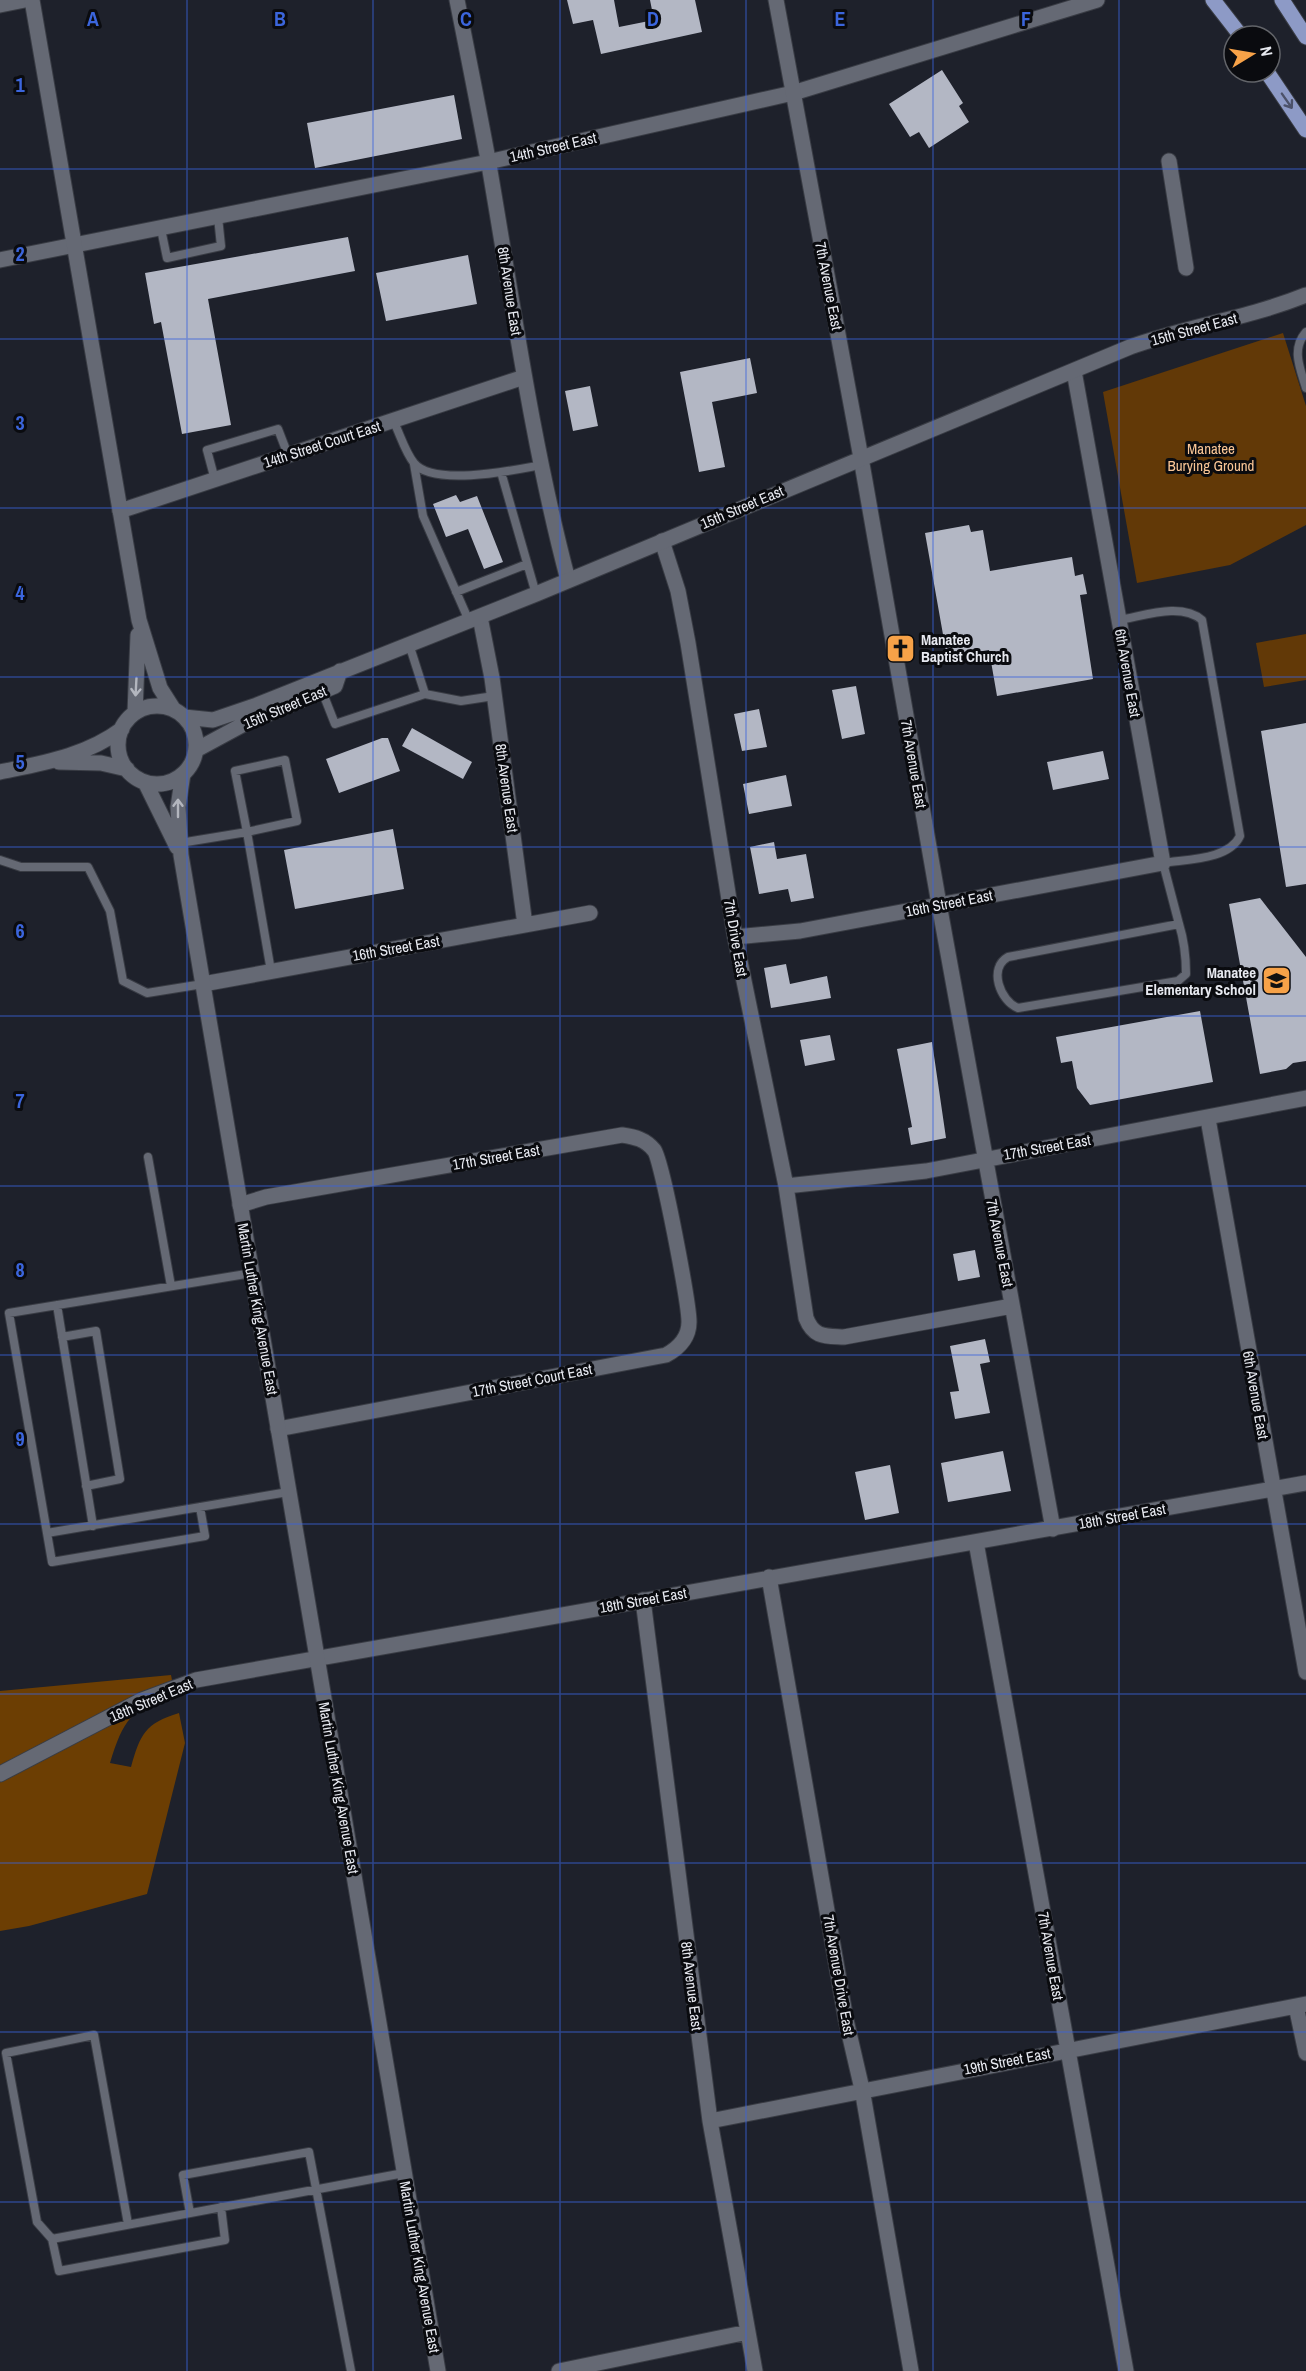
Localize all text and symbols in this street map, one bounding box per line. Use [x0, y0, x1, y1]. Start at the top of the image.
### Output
text: A [87, 5, 99, 32]
text: B [274, 5, 286, 32]
text: C [460, 5, 472, 32]
text: D [647, 5, 659, 32]
text: E [835, 5, 846, 32]
text: F [1021, 5, 1031, 32]
north arrow [1222, 24, 1282, 84]
text: N [1255, 44, 1278, 58]
text: 1 [15, 71, 25, 98]
one-way arrow [1281, 92, 1293, 108]
street label: 14th Street East [508, 127, 599, 167]
text: 2 [15, 240, 25, 267]
street label: 7th Avenue East [810, 240, 848, 332]
street label: 8th Avenue East [493, 245, 527, 337]
street label: 15th Street East [1149, 307, 1240, 351]
text: 3 [15, 409, 25, 436]
street label: 14th Street Court East [261, 415, 384, 473]
park label: Manatee Burying Ground [1168, 438, 1254, 476]
street label: 15th Street East [697, 480, 787, 534]
text: 4 [15, 579, 25, 606]
street label: 6th Avenue East [1110, 627, 1146, 719]
place label: Manatee Baptist Church [921, 629, 1009, 667]
church icon: Manatee Baptist Church [884, 632, 916, 664]
one-way arrow [130, 677, 141, 697]
street label: 15th Street East [240, 680, 330, 734]
street label: 7th Avenue East [896, 718, 932, 810]
street label: 8th Avenue East [490, 742, 524, 834]
text: 5 [15, 748, 25, 775]
one-way arrow [172, 799, 184, 819]
street label: 16th Street East [904, 884, 995, 922]
street label: 7th Drive East [719, 898, 753, 979]
text: 6 [15, 917, 25, 944]
street label: 16th Street East [351, 930, 442, 966]
place label: Manatee Elementary School [1145, 962, 1256, 1000]
school or university icon: Manatee Elementary School [1261, 965, 1293, 997]
text: 7 [15, 1087, 25, 1114]
street label: 17th Street East [1002, 1129, 1093, 1165]
street label: 17th Street East [451, 1139, 542, 1175]
street label: 7th Avenue East [981, 1197, 1019, 1289]
street label: Martin Luther King Avenue East [233, 1221, 284, 1397]
text: 8 [15, 1256, 25, 1283]
street label: 6th Avenue East [1238, 1349, 1274, 1441]
street label: 17th Street Court East [470, 1358, 594, 1402]
text: 9 [15, 1425, 25, 1452]
street label: 18th Street East [1077, 1498, 1168, 1534]
street label: 18th Street East [598, 1582, 689, 1618]
street label: 18th Street East [106, 1673, 196, 1727]
street label: Martin Luther King Avenue East [314, 1700, 365, 1876]
street label: 7th Avenue East [1033, 1910, 1069, 2002]
street label: 7th Avenue Drive East [818, 1913, 860, 2038]
street label: 8th Avenue East [676, 1940, 708, 2032]
street label: 19th Street East [962, 2042, 1053, 2080]
street label: Martin Luther King Avenue East [395, 2179, 446, 2355]

